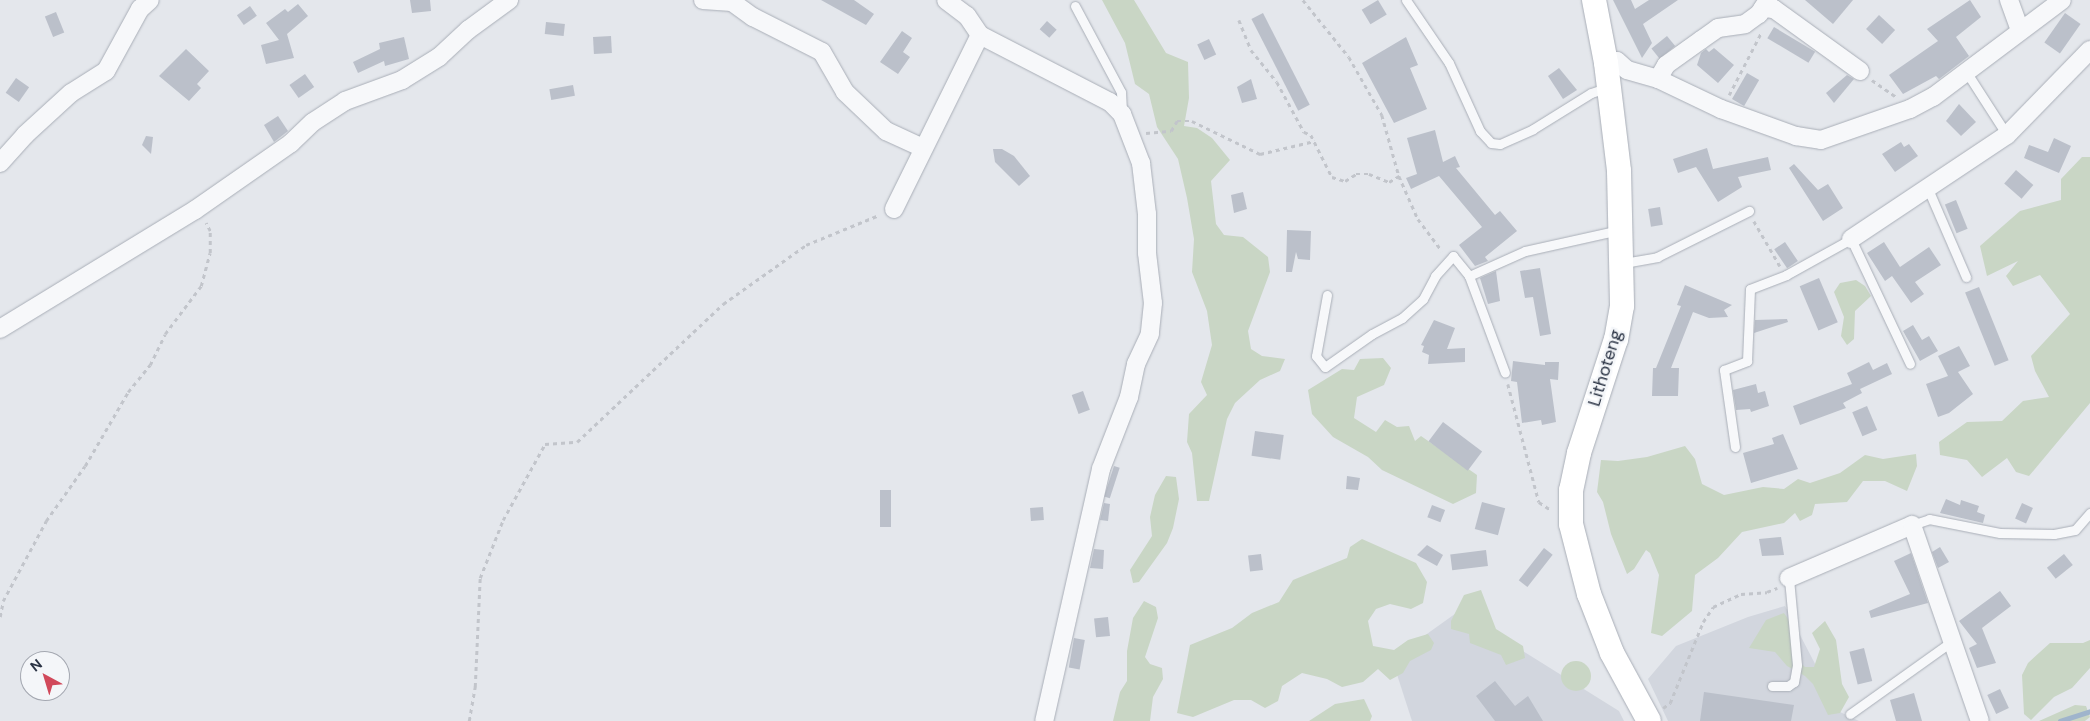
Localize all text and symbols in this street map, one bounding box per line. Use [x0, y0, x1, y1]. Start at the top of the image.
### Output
street label: Lithoteng [1583, 327, 1627, 409]
north arrow [20, 651, 70, 701]
text: N [27, 655, 46, 675]

